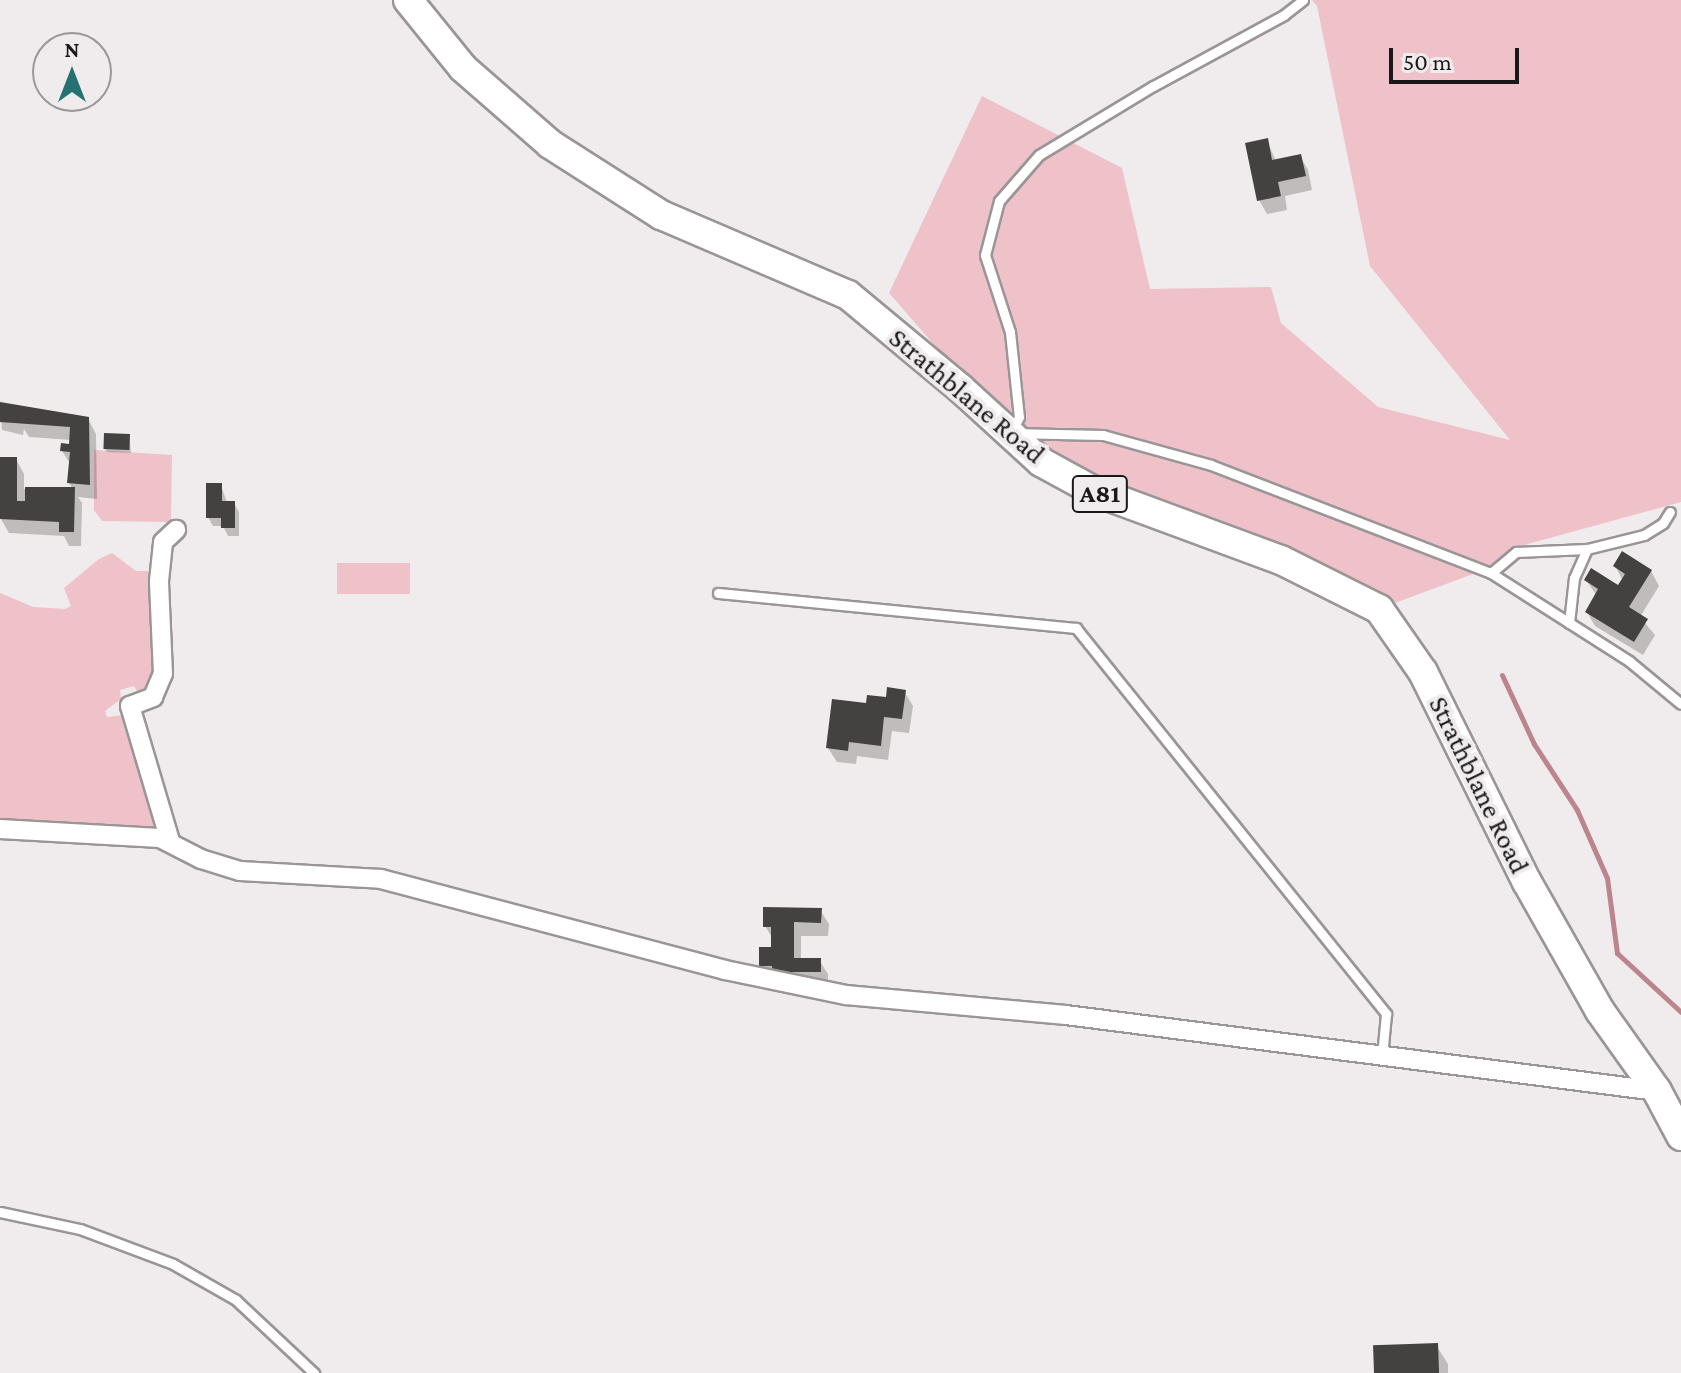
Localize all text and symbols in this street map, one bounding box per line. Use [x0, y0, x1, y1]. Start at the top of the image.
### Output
north arrow [32, 32, 112, 112]
scale bar [1393, 32, 1523, 82]
text: N [65, 37, 80, 62]
text: 50 m [1403, 48, 1452, 75]
street label: Strathblane Road [882, 321, 1052, 471]
road number: A81 [1070, 472, 1130, 516]
street label: Strathblane Road [1422, 691, 1536, 879]

